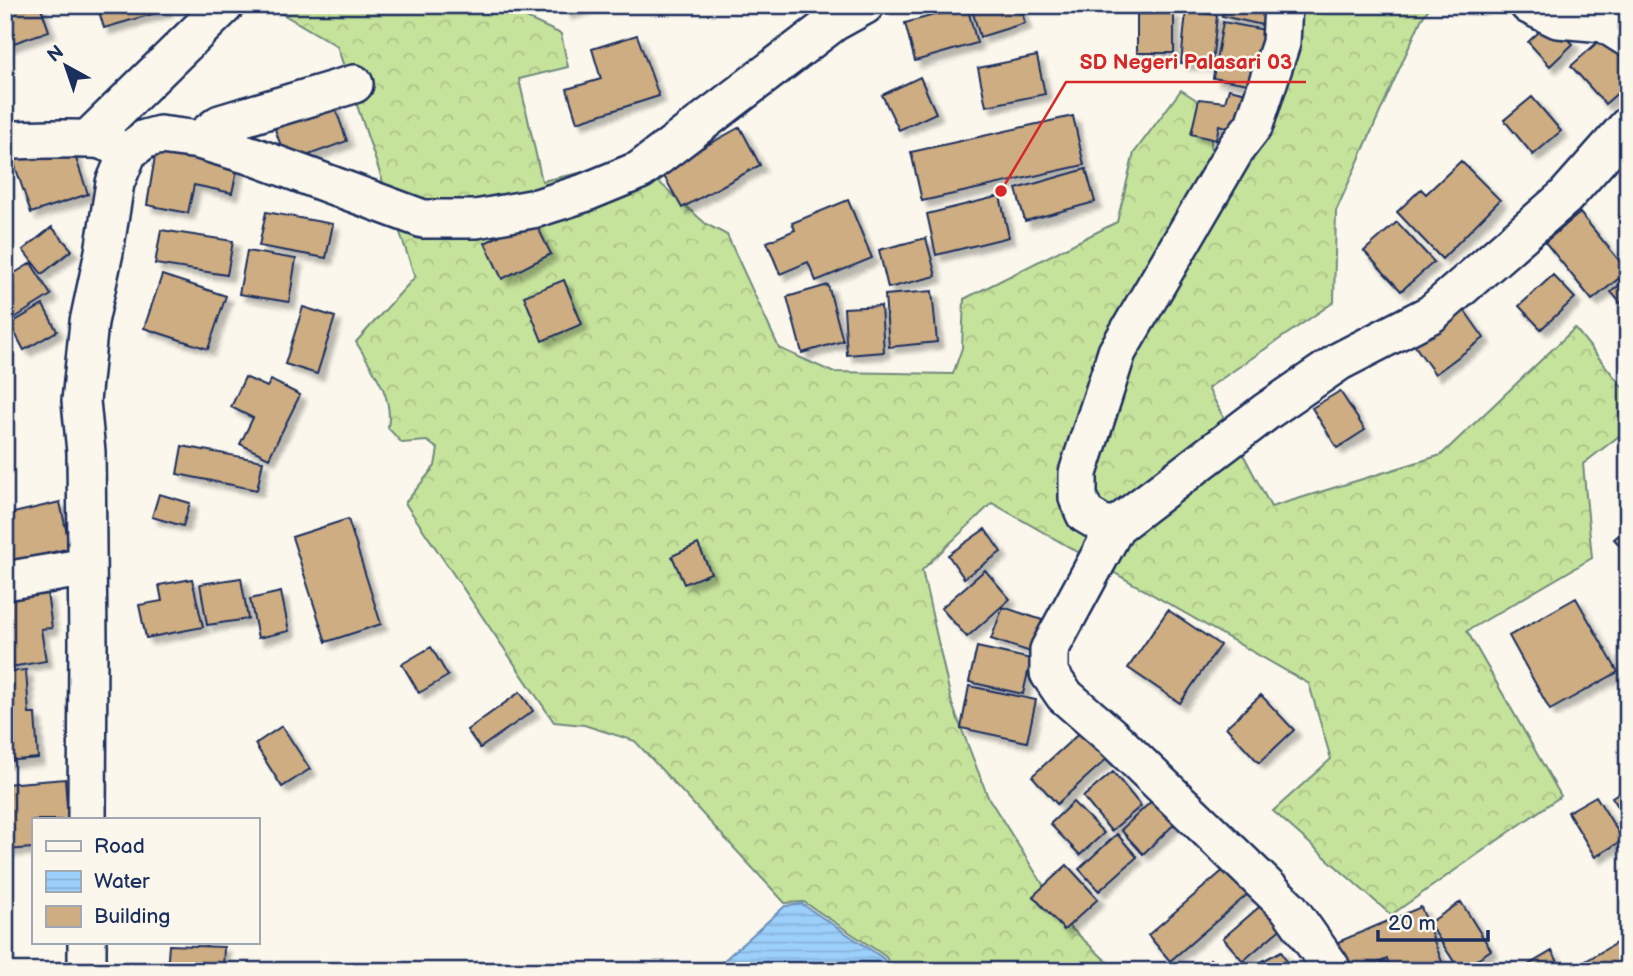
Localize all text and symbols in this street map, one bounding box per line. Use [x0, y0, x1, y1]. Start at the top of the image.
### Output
north arrow [32, 32, 102, 102]
callout: SD Negeri Palasari 03 [1066, 40, 1306, 82]
text: N [43, 41, 69, 68]
text: SD Negeri Palasari 03 [1080, 50, 1292, 75]
legend [32, 818, 259, 944]
text: Road [94, 834, 145, 859]
text: Water [94, 869, 150, 894]
scale bar [1378, 899, 1488, 943]
text: Building [94, 904, 170, 929]
text: 20 m [1388, 911, 1436, 936]

